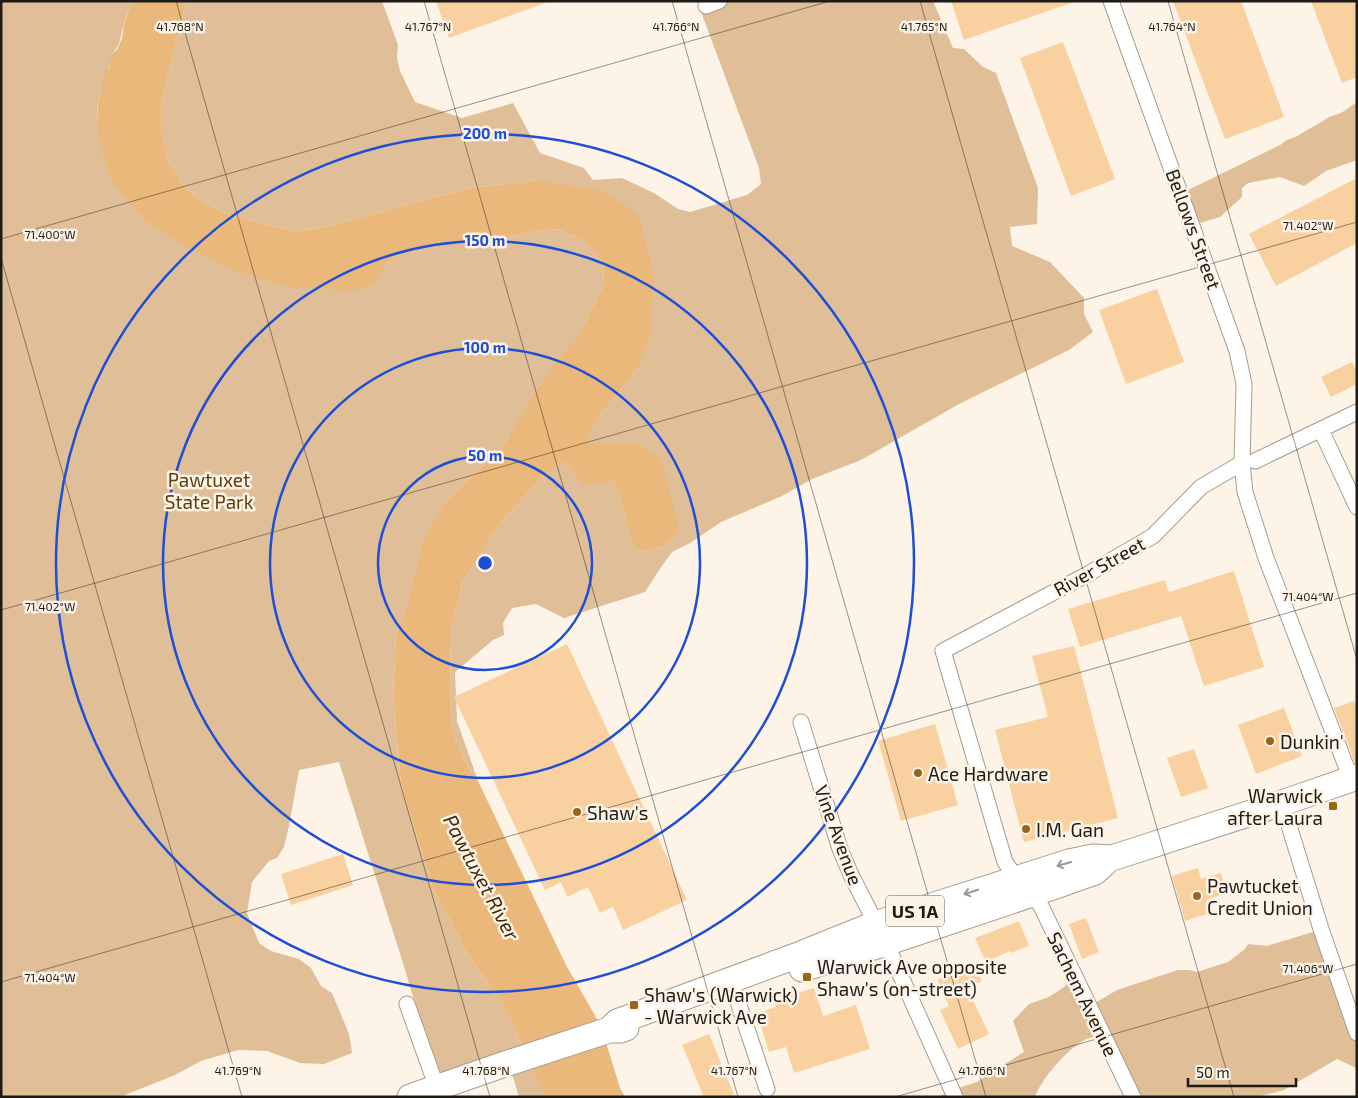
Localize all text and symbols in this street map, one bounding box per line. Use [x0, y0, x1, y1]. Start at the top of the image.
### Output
text: 41.768°N [156, 19, 204, 33]
text: 41.767°N [405, 19, 451, 33]
text: 41.766°N [652, 19, 700, 33]
text: 41.765°N [901, 19, 947, 33]
text: 41.764°N [1148, 19, 1196, 33]
text: 200 m [463, 124, 507, 142]
street label: Bellows Street [1162, 166, 1226, 292]
text: 71.402°W [1283, 218, 1333, 232]
text: 71.400°W [24, 227, 76, 241]
text: 150 m [465, 231, 505, 249]
text: 100 m [464, 338, 506, 356]
text: 50 m [468, 446, 502, 464]
park label: Pawtuxet State Park [165, 468, 254, 513]
street label: River Street [1049, 531, 1149, 601]
centre of rings [476, 554, 494, 572]
text: 71.404°W [1282, 589, 1334, 603]
text: 71.402°W [25, 599, 75, 613]
place label: Dunkin' [1280, 730, 1344, 753]
marker: Dunkin' [1264, 735, 1276, 747]
place label: Ace Hardware [928, 762, 1048, 785]
marker: Ace Hardware [912, 767, 924, 779]
street label: Vine Avenue [810, 782, 868, 888]
place label: Warwick after Laura [1227, 784, 1323, 829]
marker: Warwick after Laura [1327, 800, 1339, 812]
place label: Shaw's [587, 801, 648, 824]
marker: Shaw's [571, 806, 583, 818]
water label: Pawtuxet River [439, 810, 526, 945]
place label: I.M. Gan [1036, 818, 1104, 841]
marker: I.M. Gan [1020, 823, 1032, 835]
one-way arrow [1056, 860, 1072, 870]
place label: Pawtucket Credit Union [1207, 874, 1313, 919]
one-way arrow [963, 888, 979, 898]
marker: Pawtucket Credit Union [1191, 890, 1203, 902]
road number: US 1A [886, 896, 944, 926]
street label: Sachem Avenue [1043, 928, 1123, 1060]
place label: Warwick Ave opposite Shaw's (on-street) [817, 955, 1007, 1000]
text: 71.406°W [1283, 961, 1333, 975]
text: 71.404°W [24, 970, 76, 984]
marker: Warwick Ave opposite Shaw's (on-street) [801, 971, 813, 983]
place label: Shaw's (Warwick) - Warwick Ave [644, 983, 798, 1028]
marker: Shaw's (Warwick) - Warwick Ave [628, 999, 640, 1011]
scale bar [1188, 1056, 1296, 1088]
text: 41.769°N [214, 1063, 262, 1077]
text: 41.768°N [462, 1063, 510, 1077]
text: 41.767°N [711, 1063, 757, 1077]
text: 41.766°N [958, 1063, 1006, 1077]
text: 50 m [1196, 1063, 1230, 1081]

